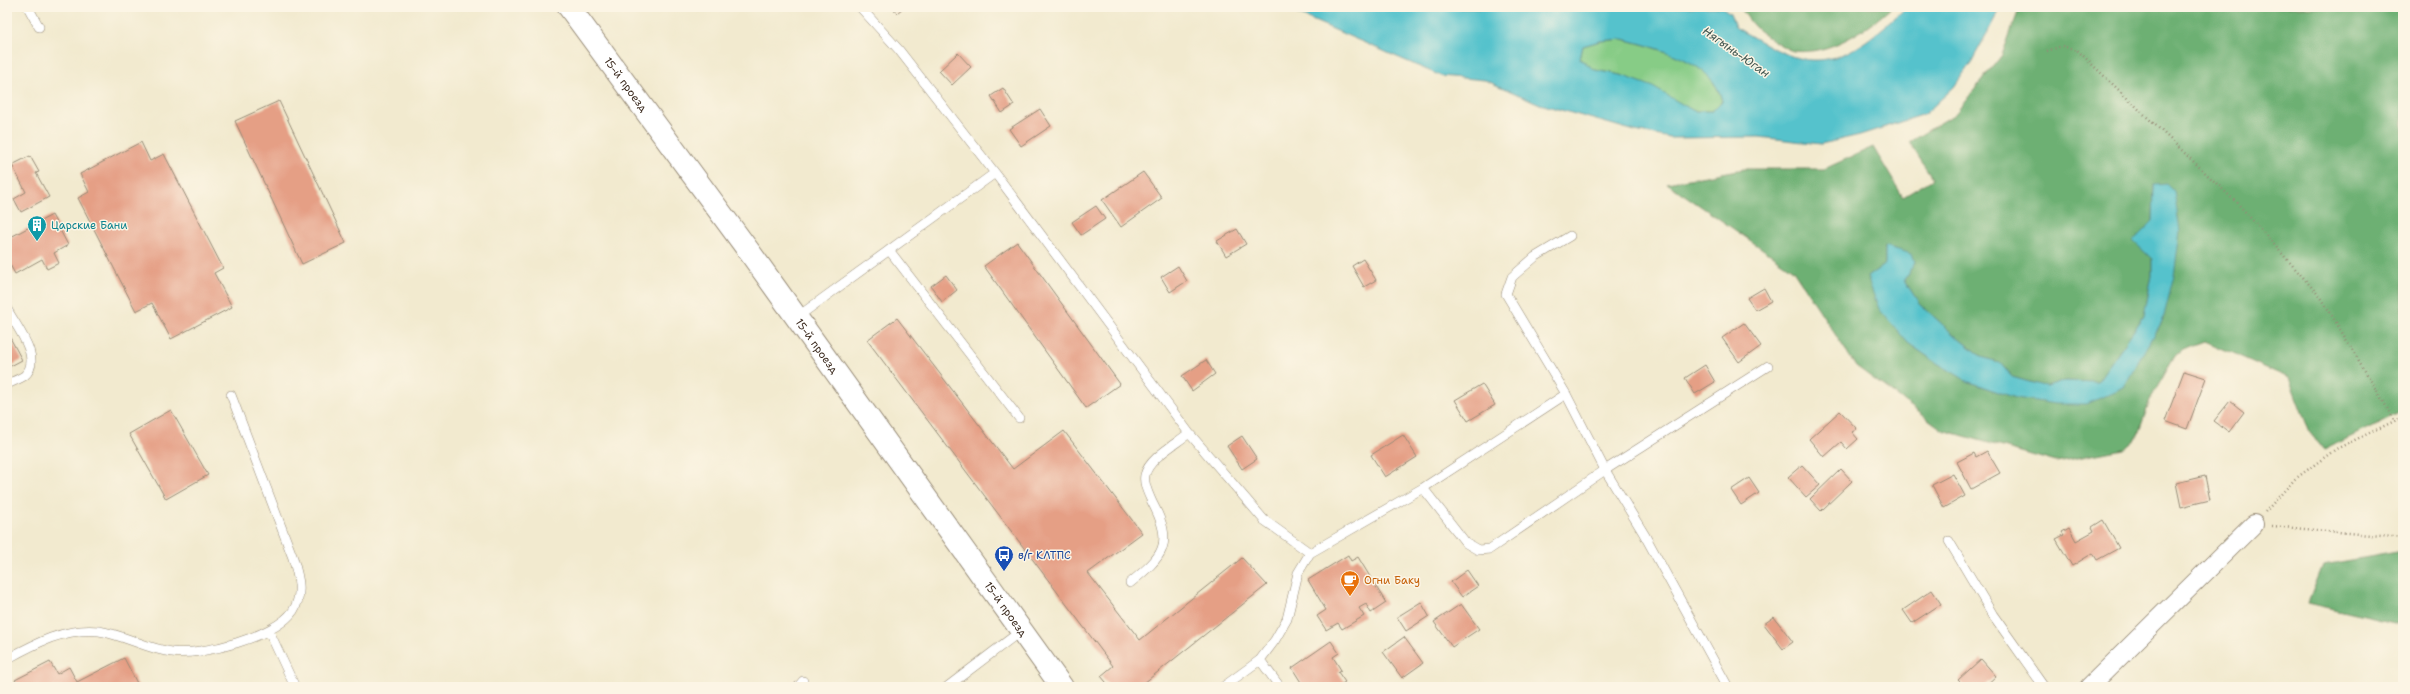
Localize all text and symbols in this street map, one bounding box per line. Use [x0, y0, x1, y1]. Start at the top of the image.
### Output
water label: Нягынь-Юган [1699, 23, 1773, 81]
street label: 15-й проезд [601, 54, 651, 115]
building icon: Царские Бани [26, 214, 48, 242]
place label: Царские Бани [51, 218, 128, 233]
street label: 15-й проезд [792, 315, 842, 376]
bus stop icon: в/г КЛТПС [993, 544, 1015, 572]
place label: в/г КЛТПС [1018, 548, 1071, 563]
cafe icon: Огни Баку [1339, 569, 1361, 597]
place label: Огни Баку [1364, 573, 1420, 588]
street label: 15-й проезд [981, 579, 1031, 640]

